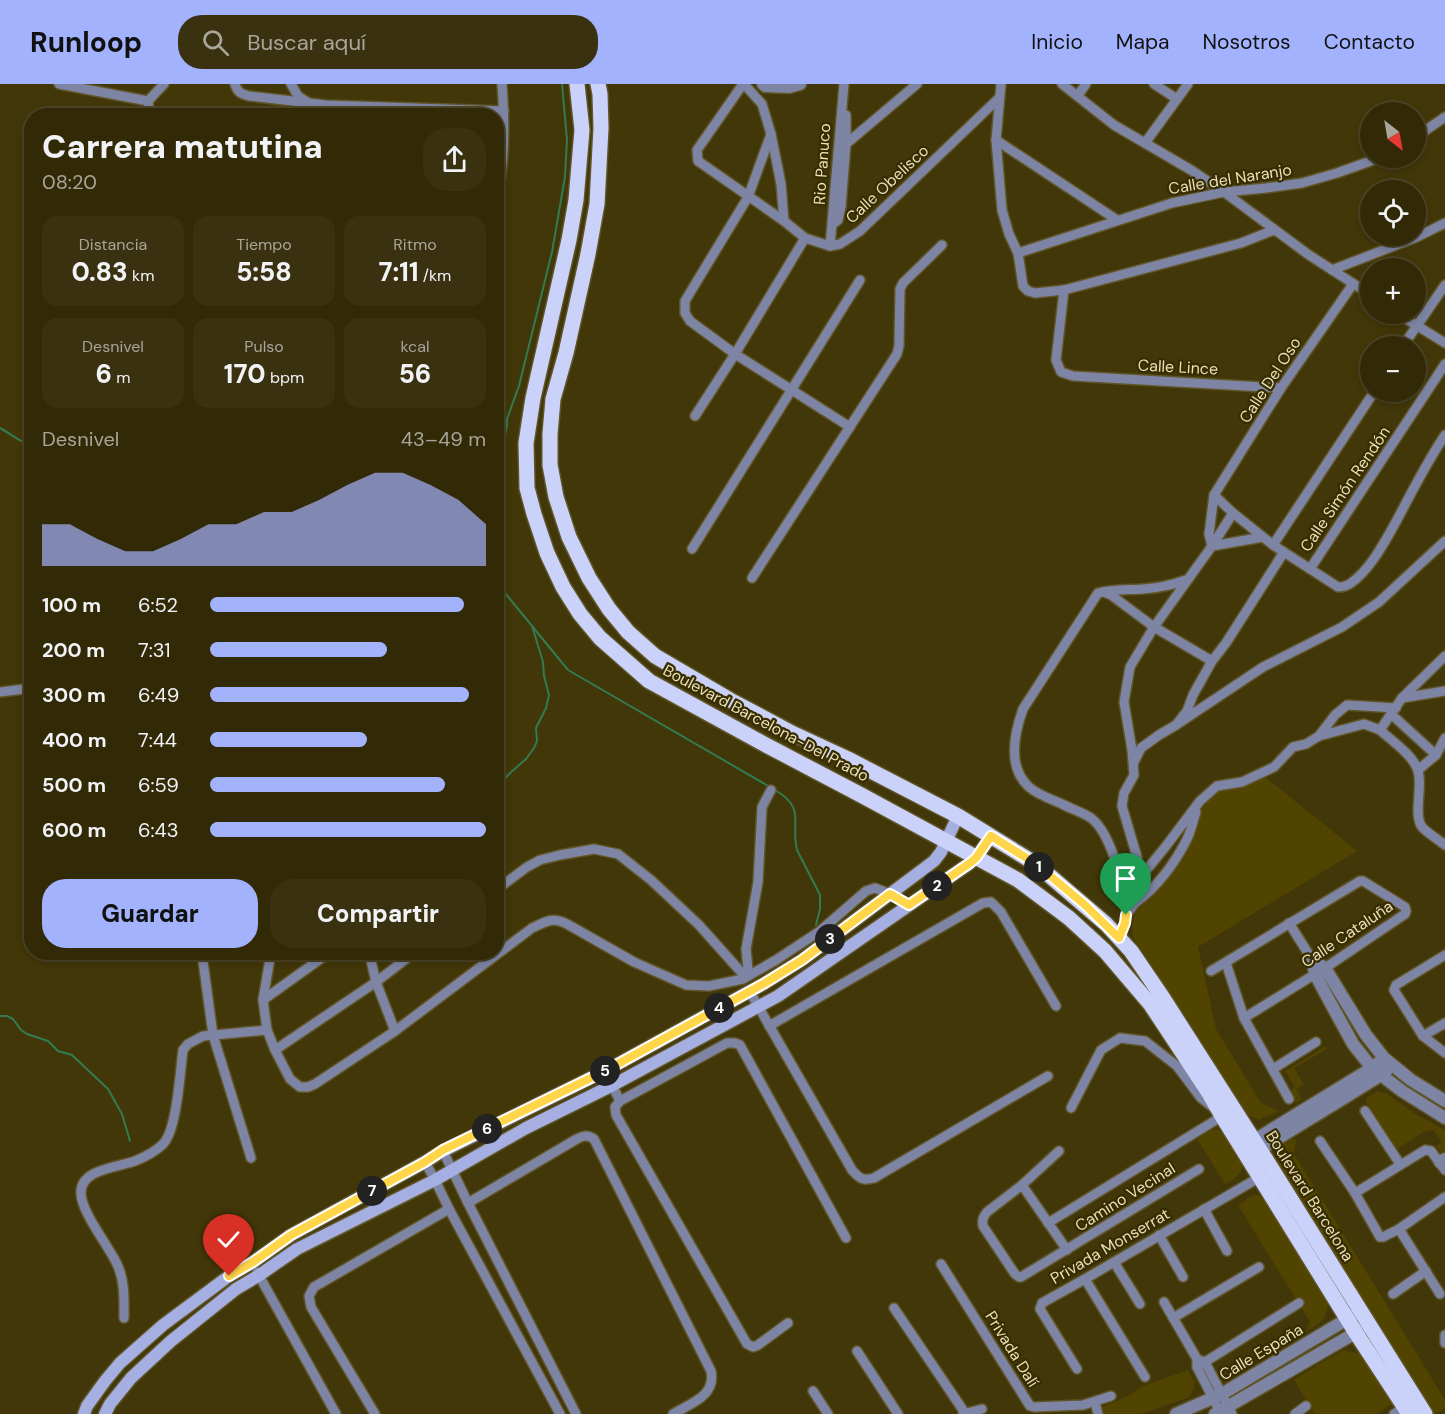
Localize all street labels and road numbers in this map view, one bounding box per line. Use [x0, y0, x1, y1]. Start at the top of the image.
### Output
street label: Rio Panuco [809, 123, 835, 205]
street label: Calle Obelisco [841, 140, 933, 228]
street label: Calle del Naranjo [1167, 159, 1293, 199]
street label: Calle Del Oso [1234, 333, 1306, 427]
street label: Calle Lince [1137, 354, 1219, 380]
street label: Calle Simón Rendón [1295, 422, 1395, 556]
street label: Boulevard Barcelona-Del Prado [659, 660, 873, 786]
street label: Calle Cataluña [1297, 896, 1397, 972]
street label: Boulevard Barcelona [1261, 1127, 1359, 1265]
street label: Camino Vecinal [1071, 1158, 1179, 1236]
street label: Privada Monserrat [1046, 1203, 1174, 1289]
street label: Privada Dalí [980, 1307, 1044, 1391]
street label: Calle España [1215, 1319, 1307, 1385]

